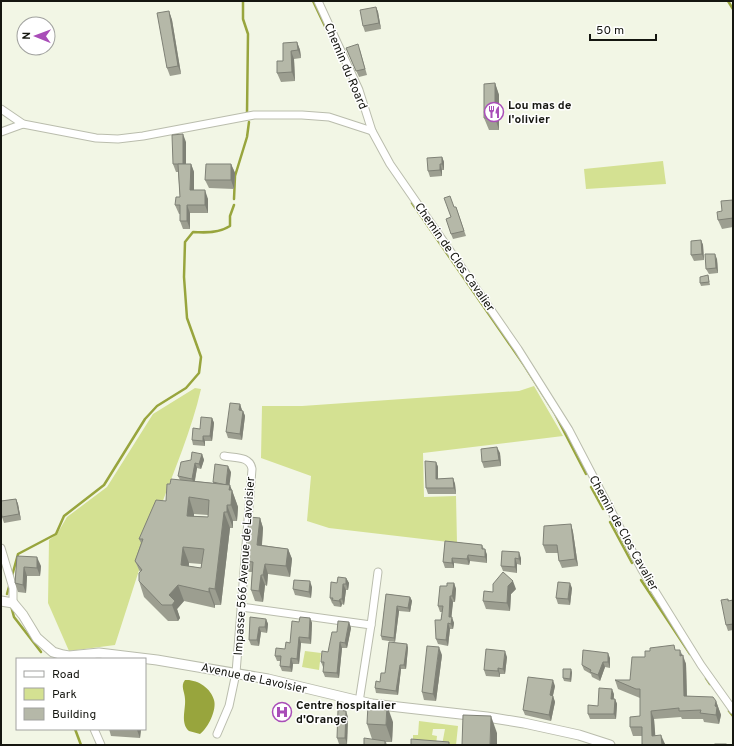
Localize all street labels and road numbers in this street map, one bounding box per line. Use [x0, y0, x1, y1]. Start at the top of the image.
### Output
street label: Chemin du Roard [320, 21, 371, 112]
street label: Chemin de Clos Cavalier [410, 200, 498, 316]
street label: Chemin de Clos Cavalier [585, 473, 662, 594]
street label: Impasse 566 Avenue de Lavoisier [231, 476, 259, 656]
street label: Avenue de Lavoisier [199, 660, 308, 698]

